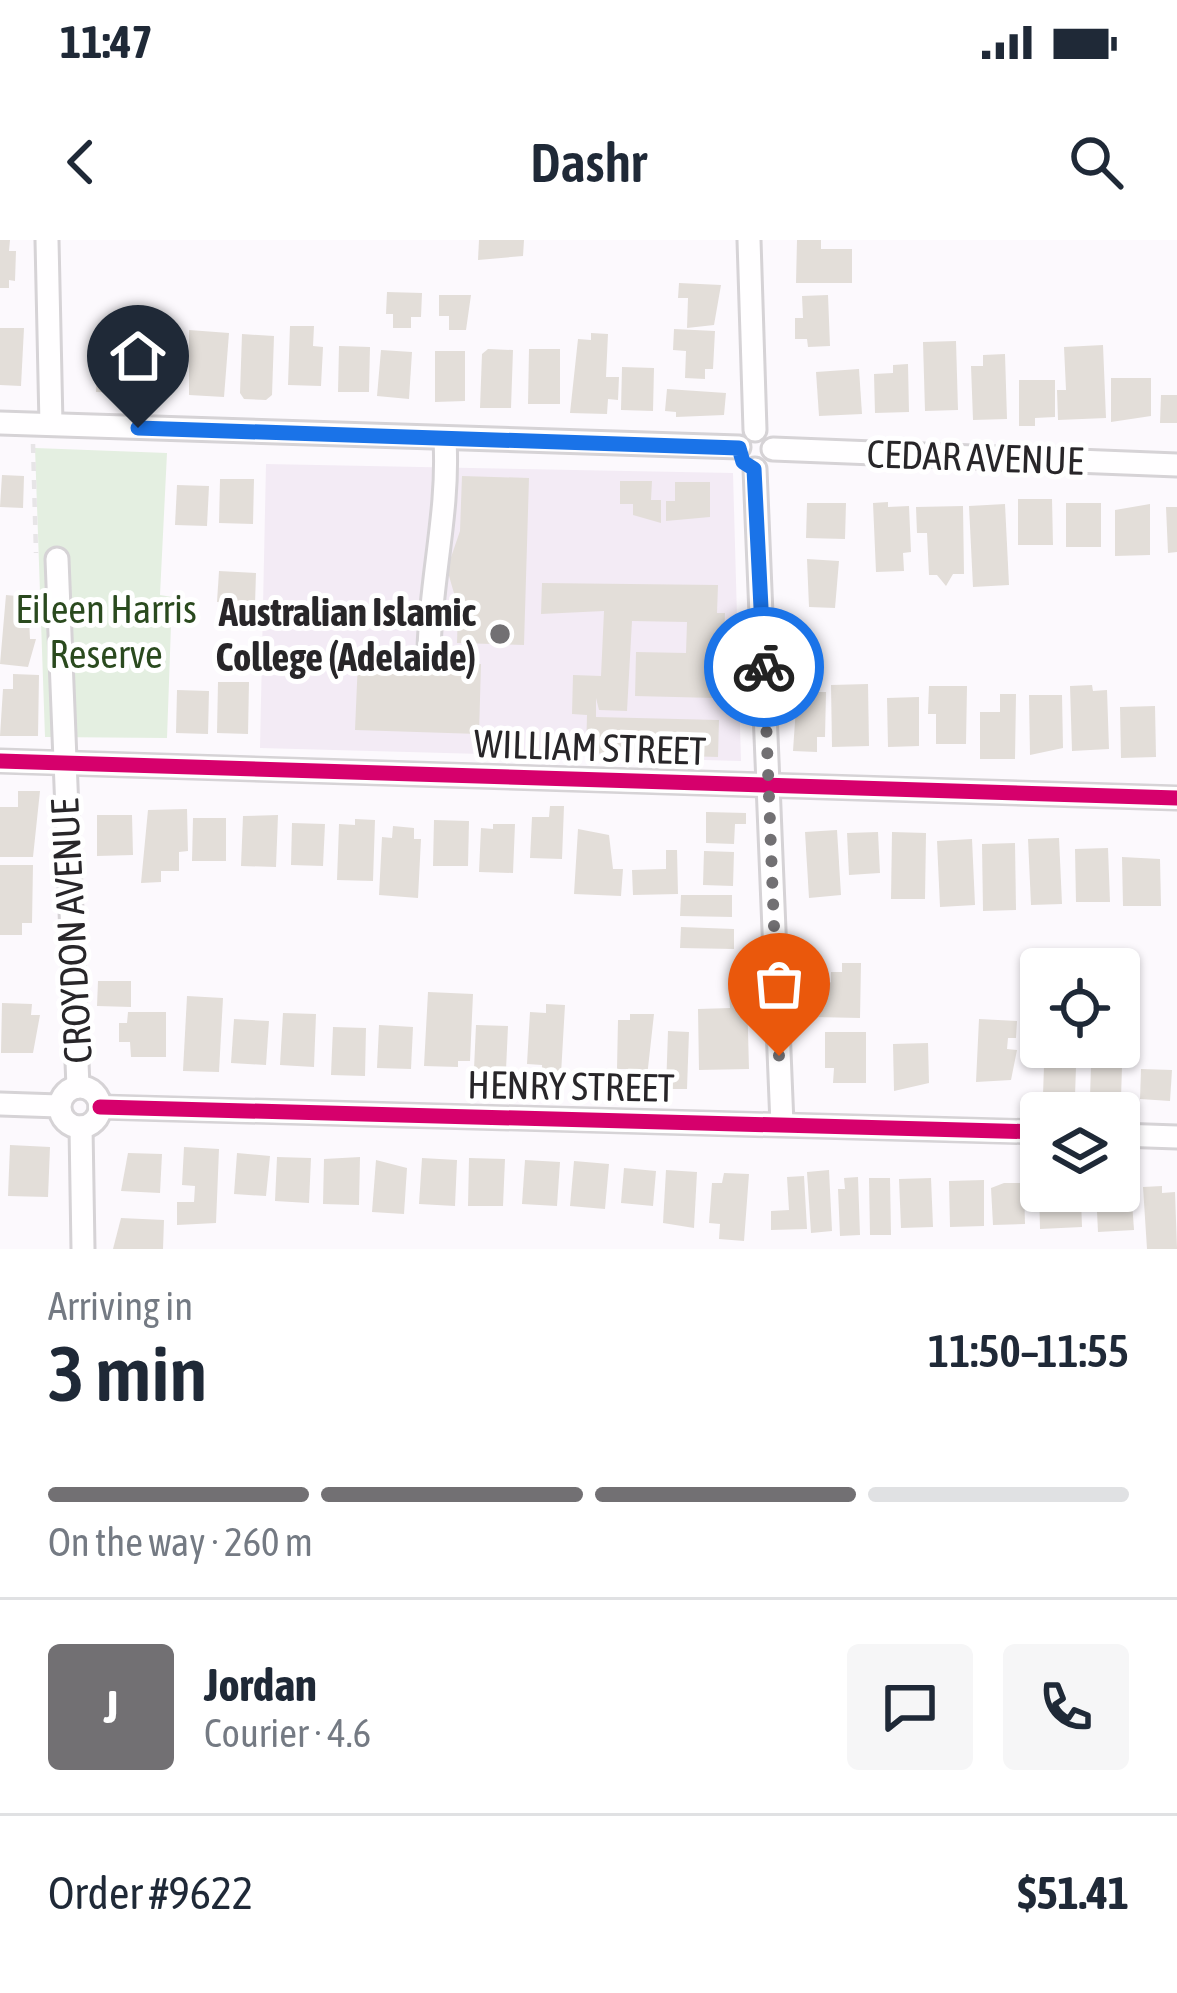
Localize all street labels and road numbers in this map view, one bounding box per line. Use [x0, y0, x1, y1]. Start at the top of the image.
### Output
street label: CEDAR AVENUE [866, 431, 1084, 483]
street label: WILLIAM STREET [473, 721, 707, 773]
street label: CROYDON AVENUE [42, 797, 100, 1065]
street label: HENRY STREET [467, 1062, 675, 1110]

